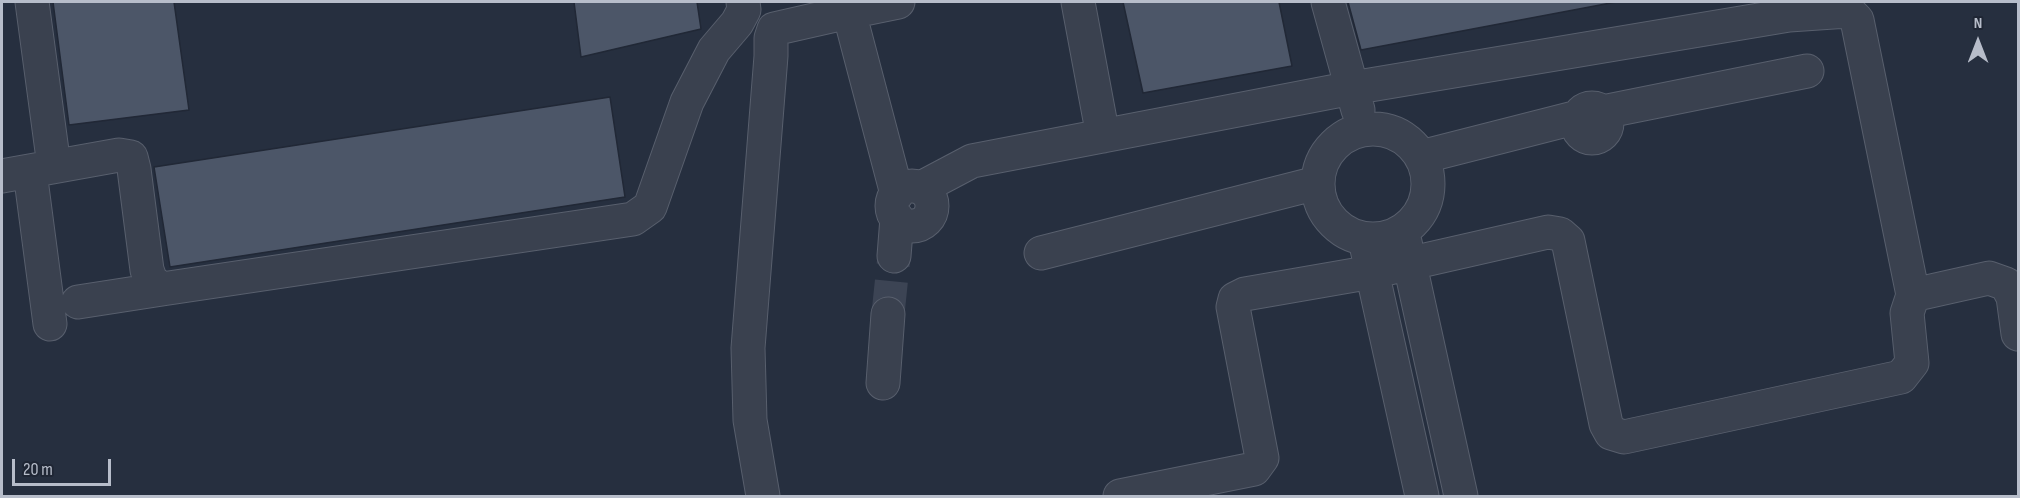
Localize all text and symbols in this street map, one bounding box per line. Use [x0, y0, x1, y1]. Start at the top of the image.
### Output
north arrow [1948, 12, 2008, 72]
text: N [1974, 14, 1982, 33]
scale bar [15, 447, 114, 485]
text: 20 m [23, 459, 53, 480]

